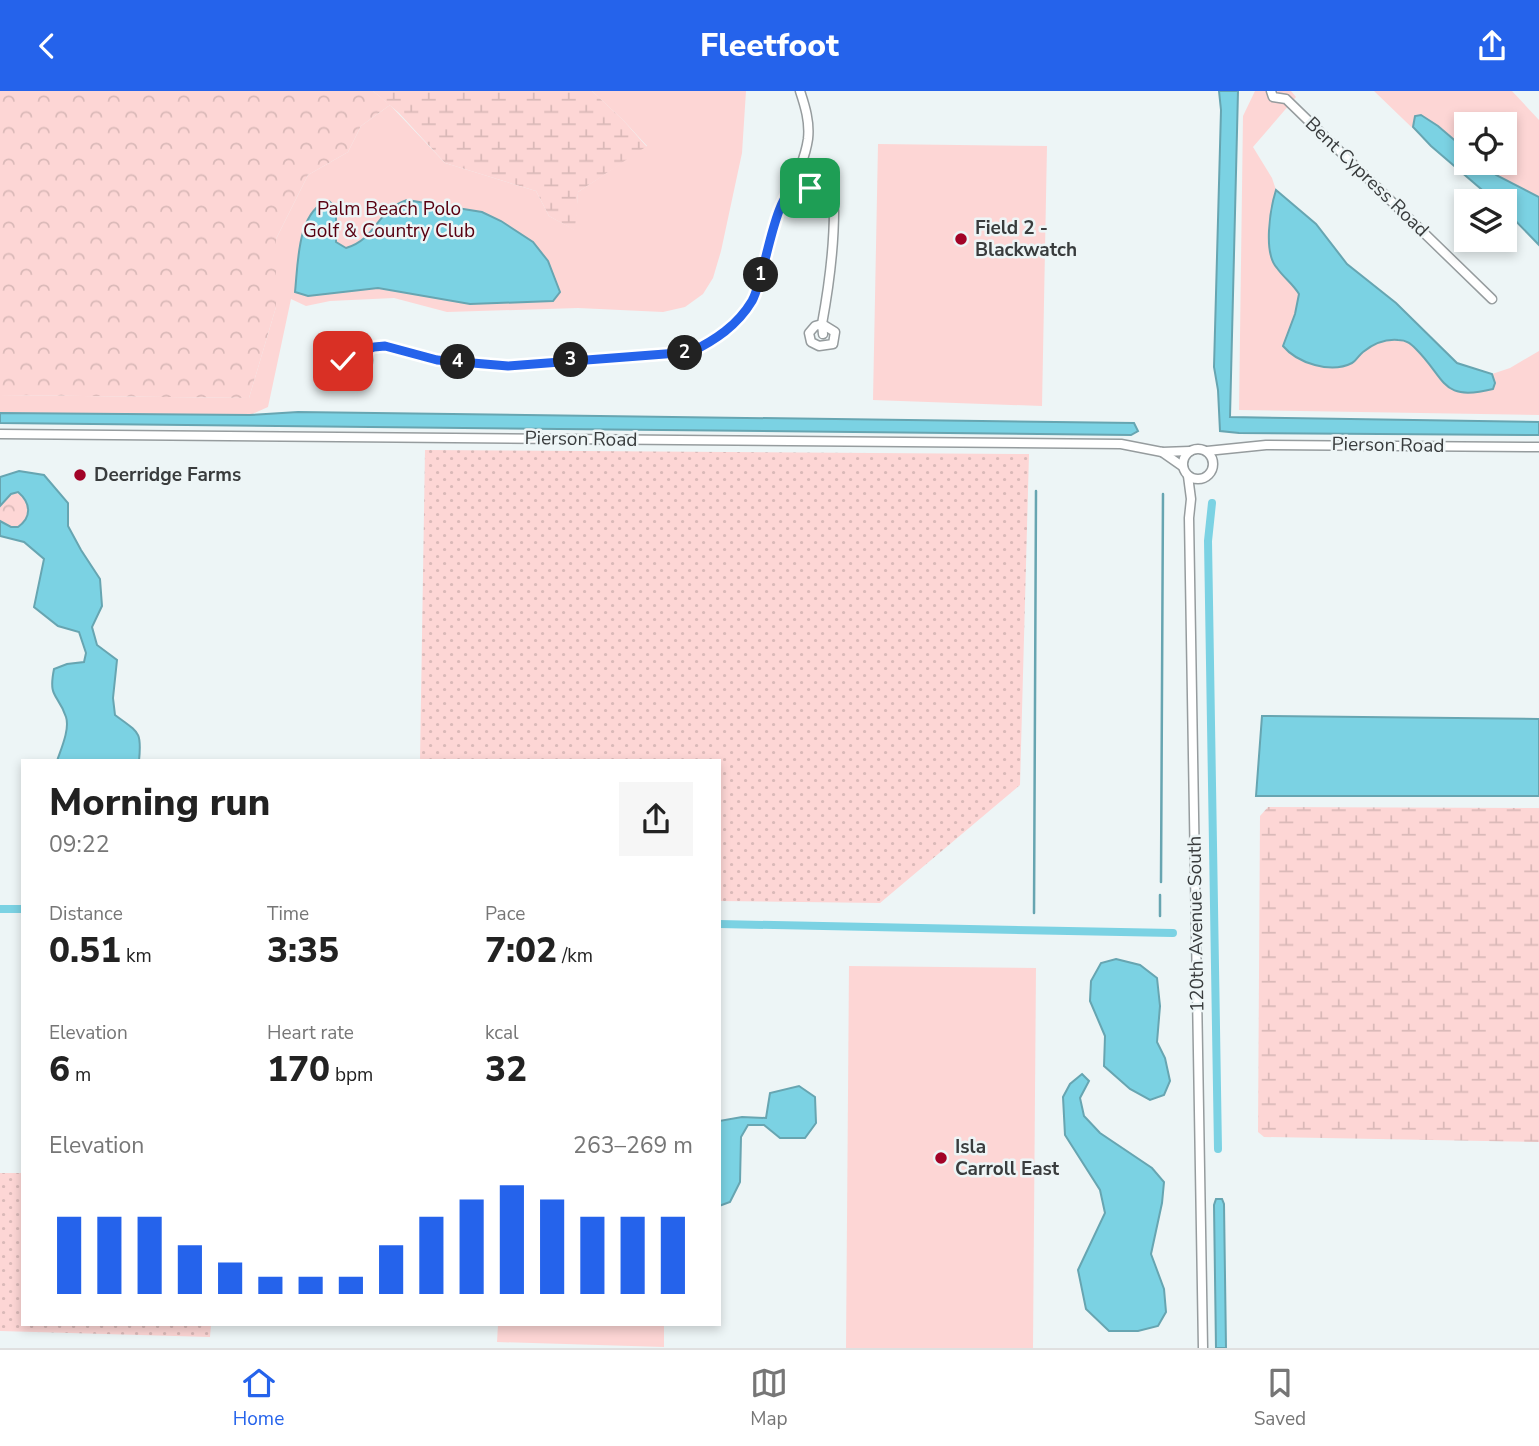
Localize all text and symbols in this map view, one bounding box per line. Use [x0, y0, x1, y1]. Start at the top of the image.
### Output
text: Fleetfoot [700, 24, 839, 67]
icon: back [28, 27, 66, 65]
icon: share [1473, 27, 1511, 65]
street label: Bent Cypress Road [1299, 111, 1435, 243]
map controls [1454, 112, 1517, 252]
button: locate [1454, 112, 1517, 175]
pin [780, 158, 840, 218]
icon: arrive [791, 169, 829, 207]
button: layers [1454, 189, 1517, 252]
park label: Palm Beach Polo Golf & Country Club [303, 196, 475, 244]
place label: Field 2 - Blackwatch [975, 215, 1077, 263]
marker: Field 2 - Blackwatch [953, 231, 969, 247]
pin: 1 [744, 257, 778, 293]
text: 1 [755, 261, 766, 287]
pin [313, 331, 373, 391]
pin: 2 [668, 335, 702, 371]
text: 2 [679, 339, 690, 365]
icon: check [324, 342, 362, 380]
pin: 3 [554, 343, 588, 377]
pin: 4 [440, 345, 476, 379]
text: 3 [565, 346, 576, 372]
text: 4 [452, 348, 463, 374]
street label: Pierson Road [524, 425, 638, 453]
street label: Pierson Road [1331, 431, 1445, 459]
place label: Deerridge Farms [94, 462, 241, 488]
marker: Deerridge Farms [72, 467, 88, 483]
text: Morning run [49, 777, 270, 828]
button: share [619, 782, 693, 856]
text: 09:22 [49, 829, 109, 860]
street label: 120th Avenue South [1181, 836, 1211, 1012]
text: Distance [49, 901, 123, 927]
text: Time [267, 901, 309, 927]
text: Pace [485, 901, 525, 927]
text: 0.51 [49, 927, 121, 974]
text: 3:35 [267, 927, 339, 974]
text: 7:02 [485, 927, 557, 974]
text: km [121, 943, 152, 969]
text: /km [557, 943, 593, 969]
text: Elevation [49, 1020, 128, 1046]
text: Heart rate [267, 1020, 354, 1046]
text: kcal [485, 1020, 519, 1046]
text: 6 [49, 1046, 70, 1093]
text: 170 [267, 1046, 330, 1093]
text: 32 [485, 1046, 527, 1093]
text: m [70, 1062, 91, 1088]
text: bpm [330, 1062, 373, 1088]
text: Elevation [49, 1130, 144, 1161]
text: 263–269 m [573, 1130, 693, 1161]
place label: Isla Carroll East [955, 1134, 1060, 1182]
marker: Isla Carroll East [933, 1150, 949, 1166]
tab: Home [233, 1364, 284, 1432]
tab: Map [750, 1364, 788, 1432]
tab: Saved [1254, 1364, 1306, 1432]

